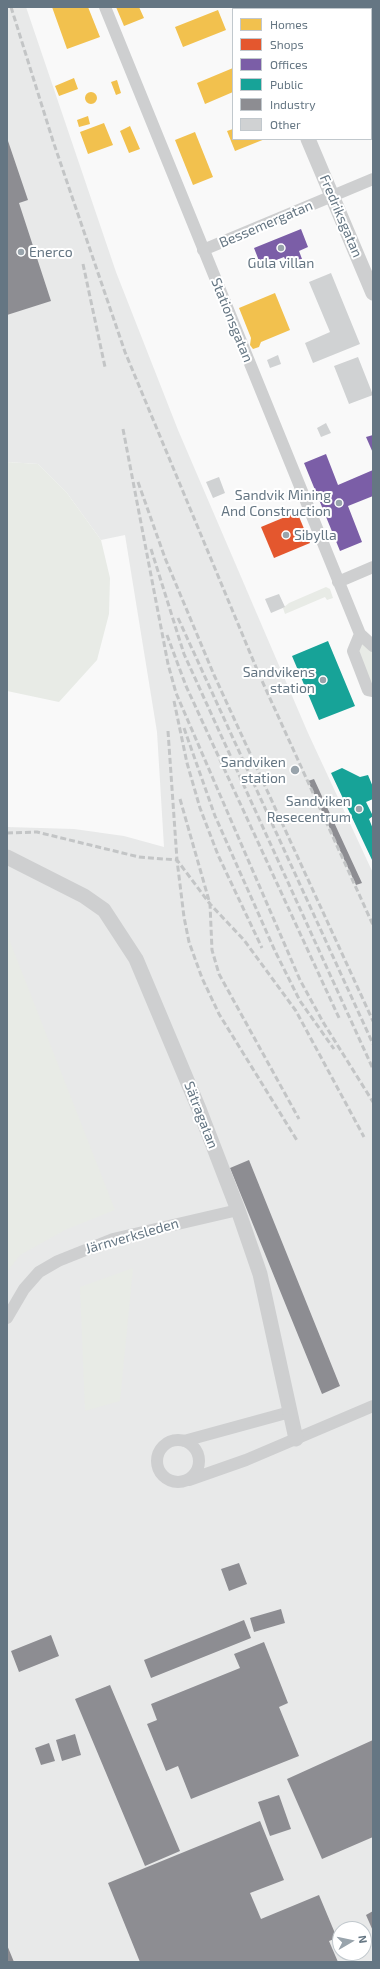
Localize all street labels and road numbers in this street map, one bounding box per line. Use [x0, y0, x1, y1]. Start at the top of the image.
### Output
street label: Fredriksgatan [316, 172, 366, 260]
street label: Bessemergatan [217, 197, 315, 251]
street label: Stationsgatan [207, 275, 257, 365]
street label: Sätragatan [180, 1079, 222, 1151]
street label: Järnverksleden [83, 1215, 181, 1257]

